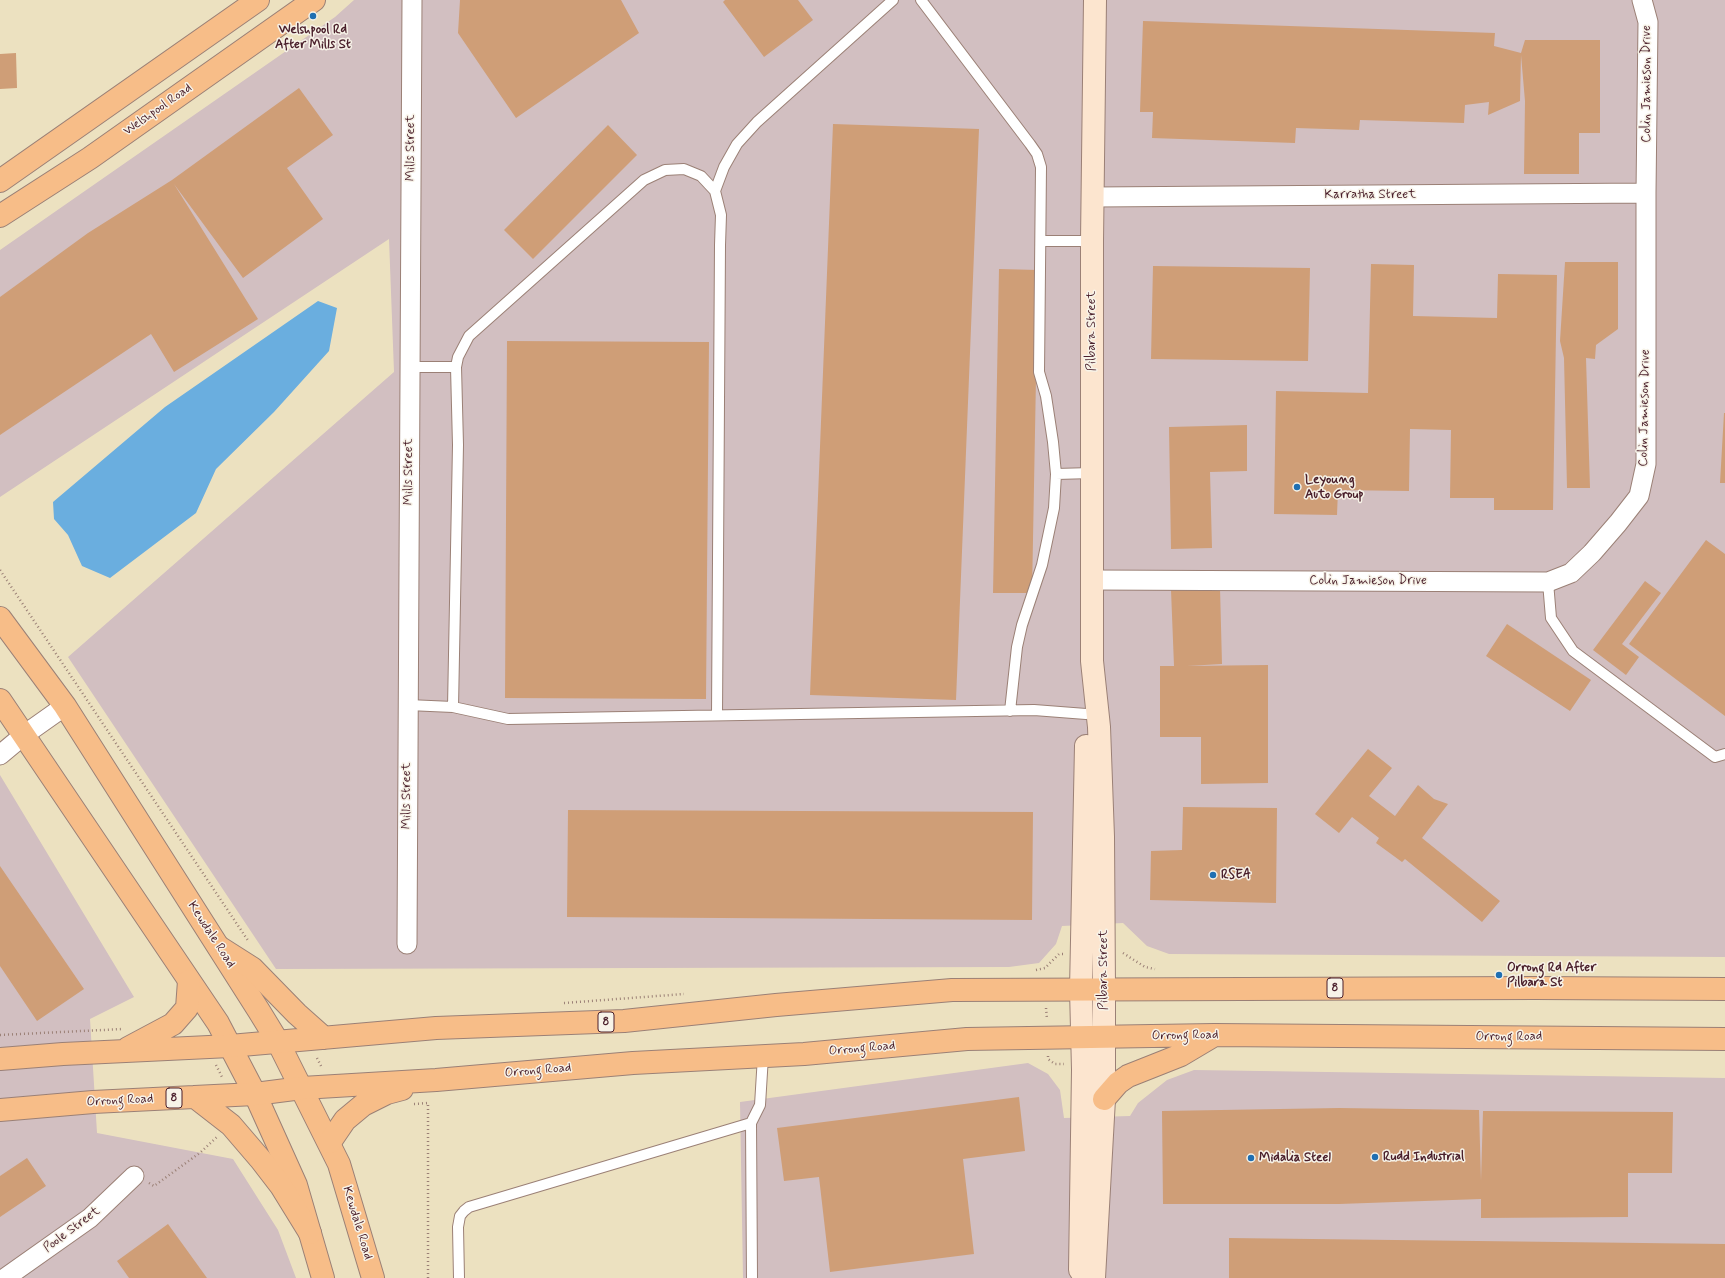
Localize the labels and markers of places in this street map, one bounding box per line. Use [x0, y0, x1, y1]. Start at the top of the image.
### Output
marker: Welshpool Rd After Mills St [308, 11, 318, 21]
place label: Welshpool Rd After Mills St [275, 22, 351, 53]
place label: Leyoung Auto Group [1305, 472, 1364, 503]
marker: Leyoung Auto Group [1292, 482, 1302, 492]
place label: RSEA [1221, 867, 1251, 883]
marker: RSEA [1208, 870, 1218, 880]
place label: Orrong Rd After Pilbara St [1507, 960, 1596, 991]
marker: Orrong Rd After Pilbara St [1494, 970, 1504, 980]
place label: Rudd Industrial [1383, 1149, 1464, 1165]
place label: Midalia Steel [1259, 1150, 1331, 1166]
marker: Rudd Industrial [1370, 1152, 1380, 1162]
marker: Midalia Steel [1246, 1153, 1256, 1163]

